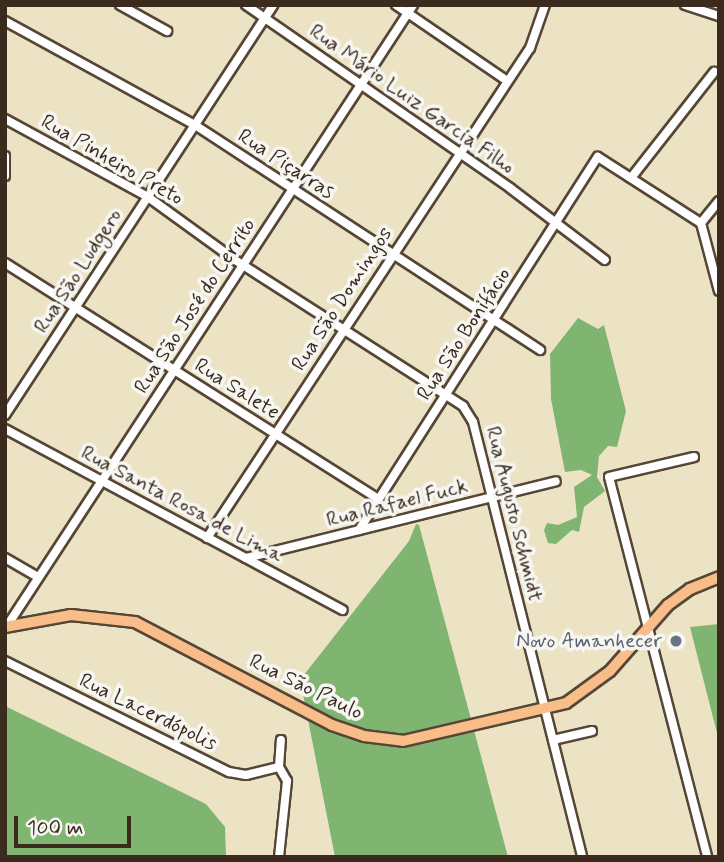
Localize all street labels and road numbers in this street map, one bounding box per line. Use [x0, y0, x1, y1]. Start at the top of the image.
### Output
street label: Rua Mário Luiz Garcia Filho [306, 20, 518, 178]
street label: Rua Pinheiro Preto [37, 109, 187, 211]
street label: Rua Piçarras [233, 124, 339, 204]
street label: Rua São Ludgero [28, 204, 128, 338]
street label: Rua São José do Cerrito [127, 210, 263, 402]
street label: Rua São Domingos [286, 222, 398, 376]
street label: Rua São Bonifácio [412, 263, 516, 405]
street label: Rua Salete [190, 353, 284, 425]
street label: Rua Augusto Schmidt [480, 423, 548, 605]
street label: Rua Santa Rosa de Lima [80, 442, 284, 566]
street label: Rua Rafael Fuck [326, 474, 468, 532]
street label: Rua São Paulo [247, 650, 365, 724]
street label: Rua Lacerdópolis [76, 668, 220, 756]

